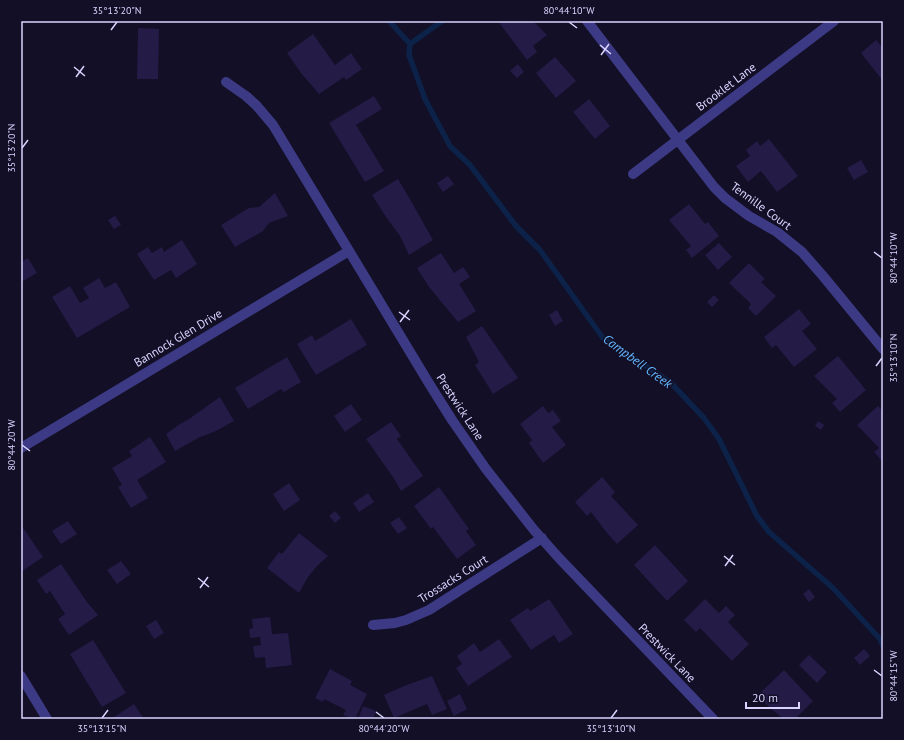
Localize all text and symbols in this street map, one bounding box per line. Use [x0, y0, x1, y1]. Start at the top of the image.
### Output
text: 35°13'20"N [92, 4, 142, 17]
text: 80°44'10"W [543, 4, 595, 17]
street label: Brooklet Lane [693, 59, 759, 114]
text: 35°13'20"N [5, 123, 18, 173]
street label: Tennille Court [728, 178, 795, 233]
text: 80°44'10"W [887, 232, 900, 284]
street label: Bannock Glen Drive [131, 305, 225, 370]
water label: Campbell Creek [600, 331, 677, 393]
text: 35°13'10"N [887, 333, 900, 383]
street label: Prestwick Lane [433, 371, 487, 443]
text: 80°44'20"W [5, 419, 18, 471]
street label: Trossacks Court [415, 551, 490, 606]
street label: Prestwick Lane [635, 620, 699, 685]
text: 80°44'15"W [887, 650, 900, 702]
scale bar [746, 684, 799, 710]
text: 20 m [752, 690, 778, 705]
text: 35°13'15"N [77, 722, 127, 735]
text: 80°44'20"W [358, 722, 410, 735]
text: 35°13'10"N [586, 722, 636, 735]

